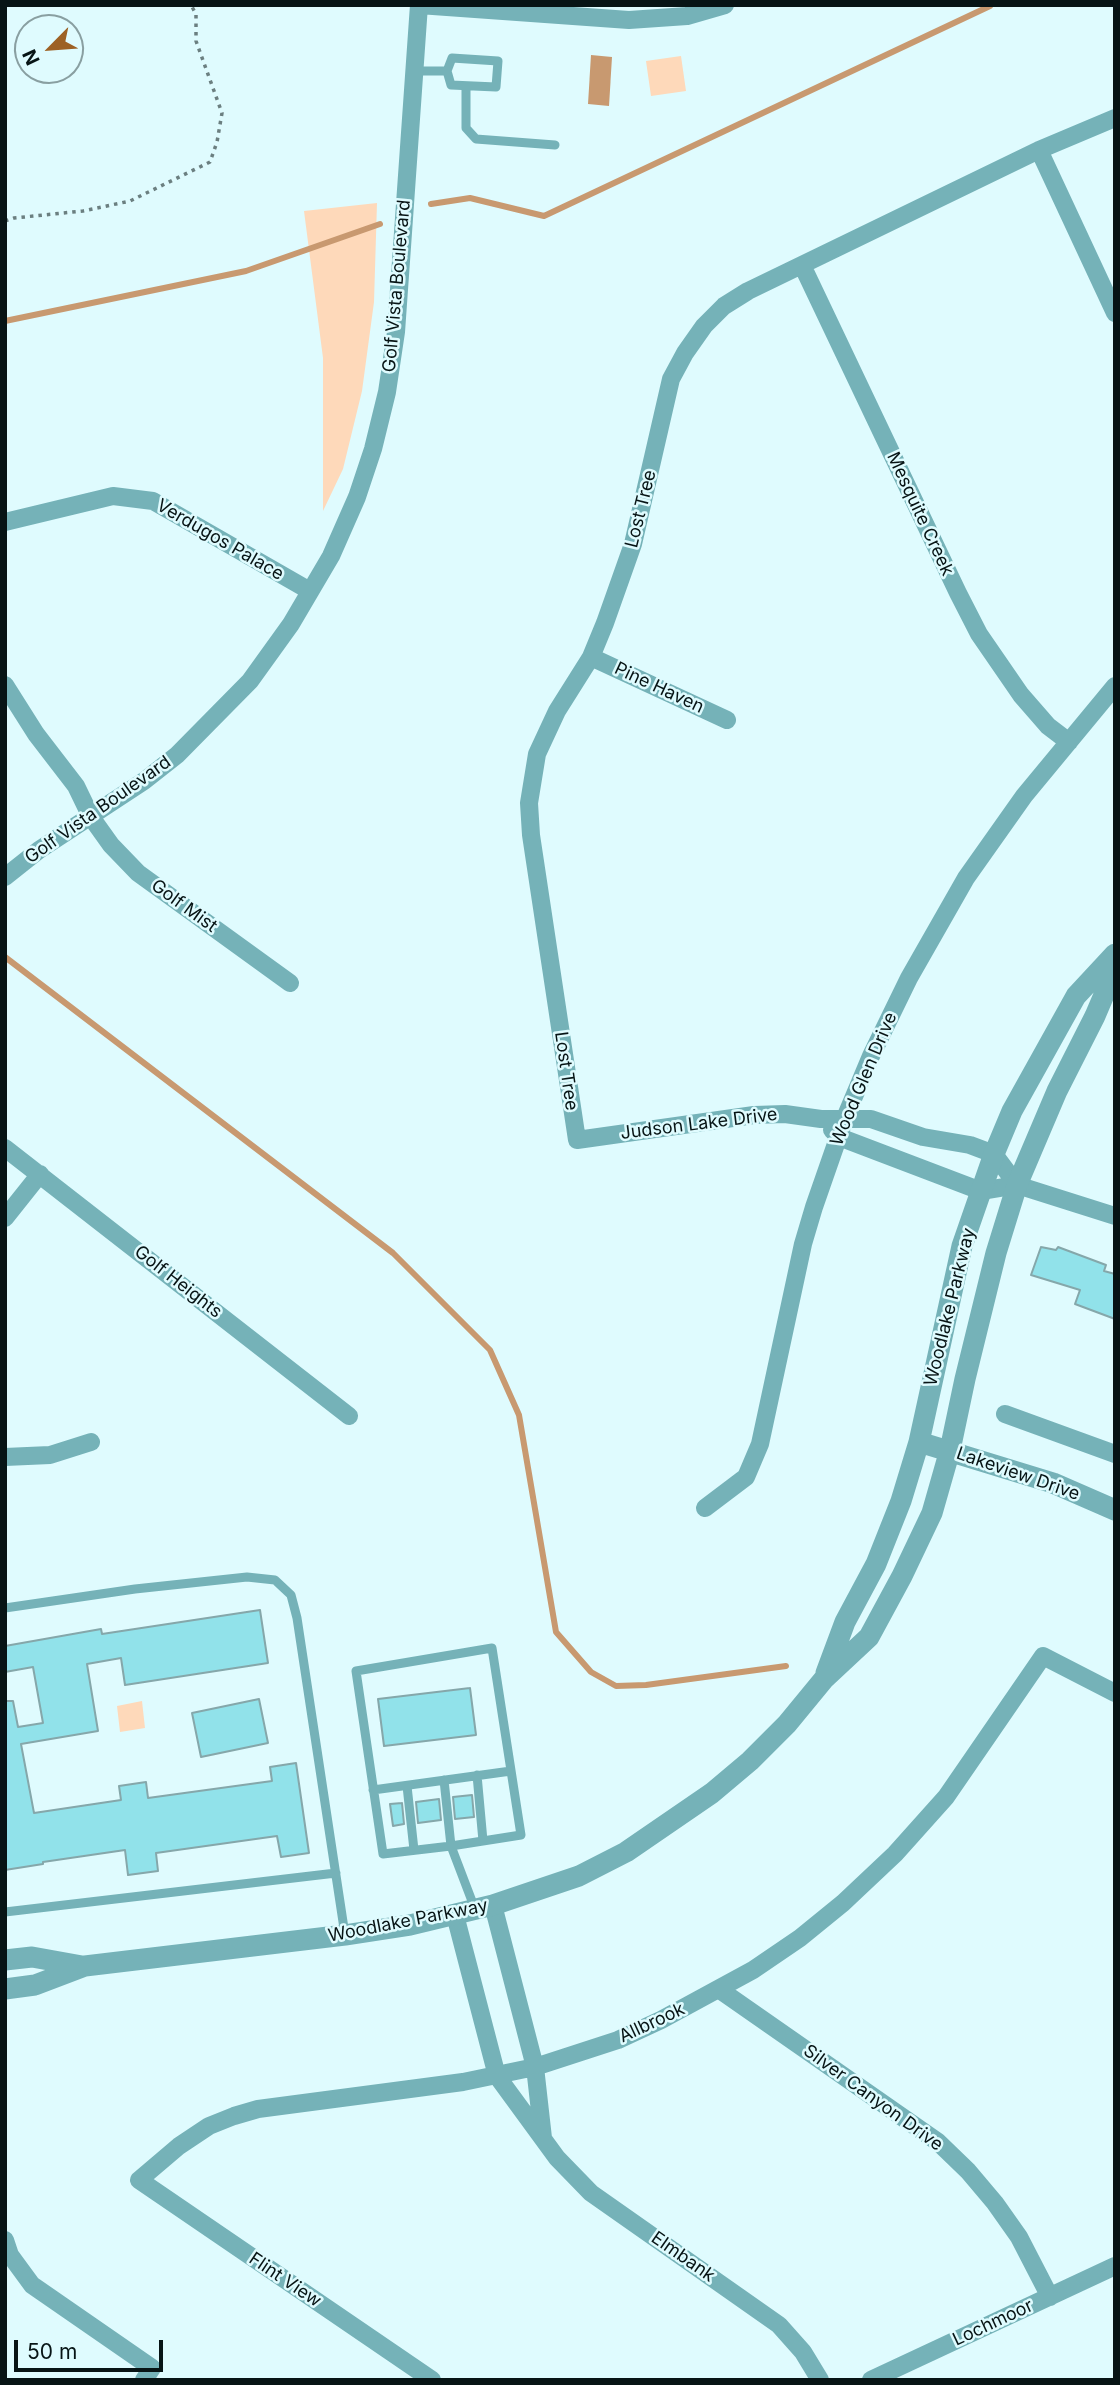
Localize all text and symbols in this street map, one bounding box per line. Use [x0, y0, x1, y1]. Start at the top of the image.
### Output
north arrow [14, 14, 84, 84]
text: N [18, 46, 45, 69]
street label: Golf Vista Boulevard [379, 199, 415, 373]
street label: Mesquite Creek [882, 449, 958, 579]
street label: Lost Tree [621, 468, 661, 550]
street label: Verdugos Palace [153, 495, 287, 585]
street label: Pine Haven [611, 658, 707, 718]
street label: Golf Vista Boulevard [21, 752, 175, 868]
street label: Golf Mist [147, 875, 221, 937]
street label: Wood Glen Drive [826, 1009, 902, 1149]
street label: Lost Tree [550, 1030, 582, 1112]
street label: Judson Lake Drive [619, 1104, 779, 1144]
street label: Woodlake Parkway [920, 1226, 980, 1388]
street label: Golf Heights [130, 1241, 226, 1323]
street label: Lakeview Drive [953, 1443, 1083, 1505]
street label: Woodlake Parkway [326, 1895, 490, 1947]
street label: Allbrook [616, 1998, 688, 2048]
street label: Silver Canyon Drive [799, 2040, 947, 2156]
street label: Elmbank [647, 2227, 719, 2287]
street label: Flint View [245, 2248, 325, 2312]
street label: Lochmoor [949, 2295, 1037, 2351]
scale bar [18, 2326, 166, 2370]
text: 50 m [27, 2339, 77, 2364]

